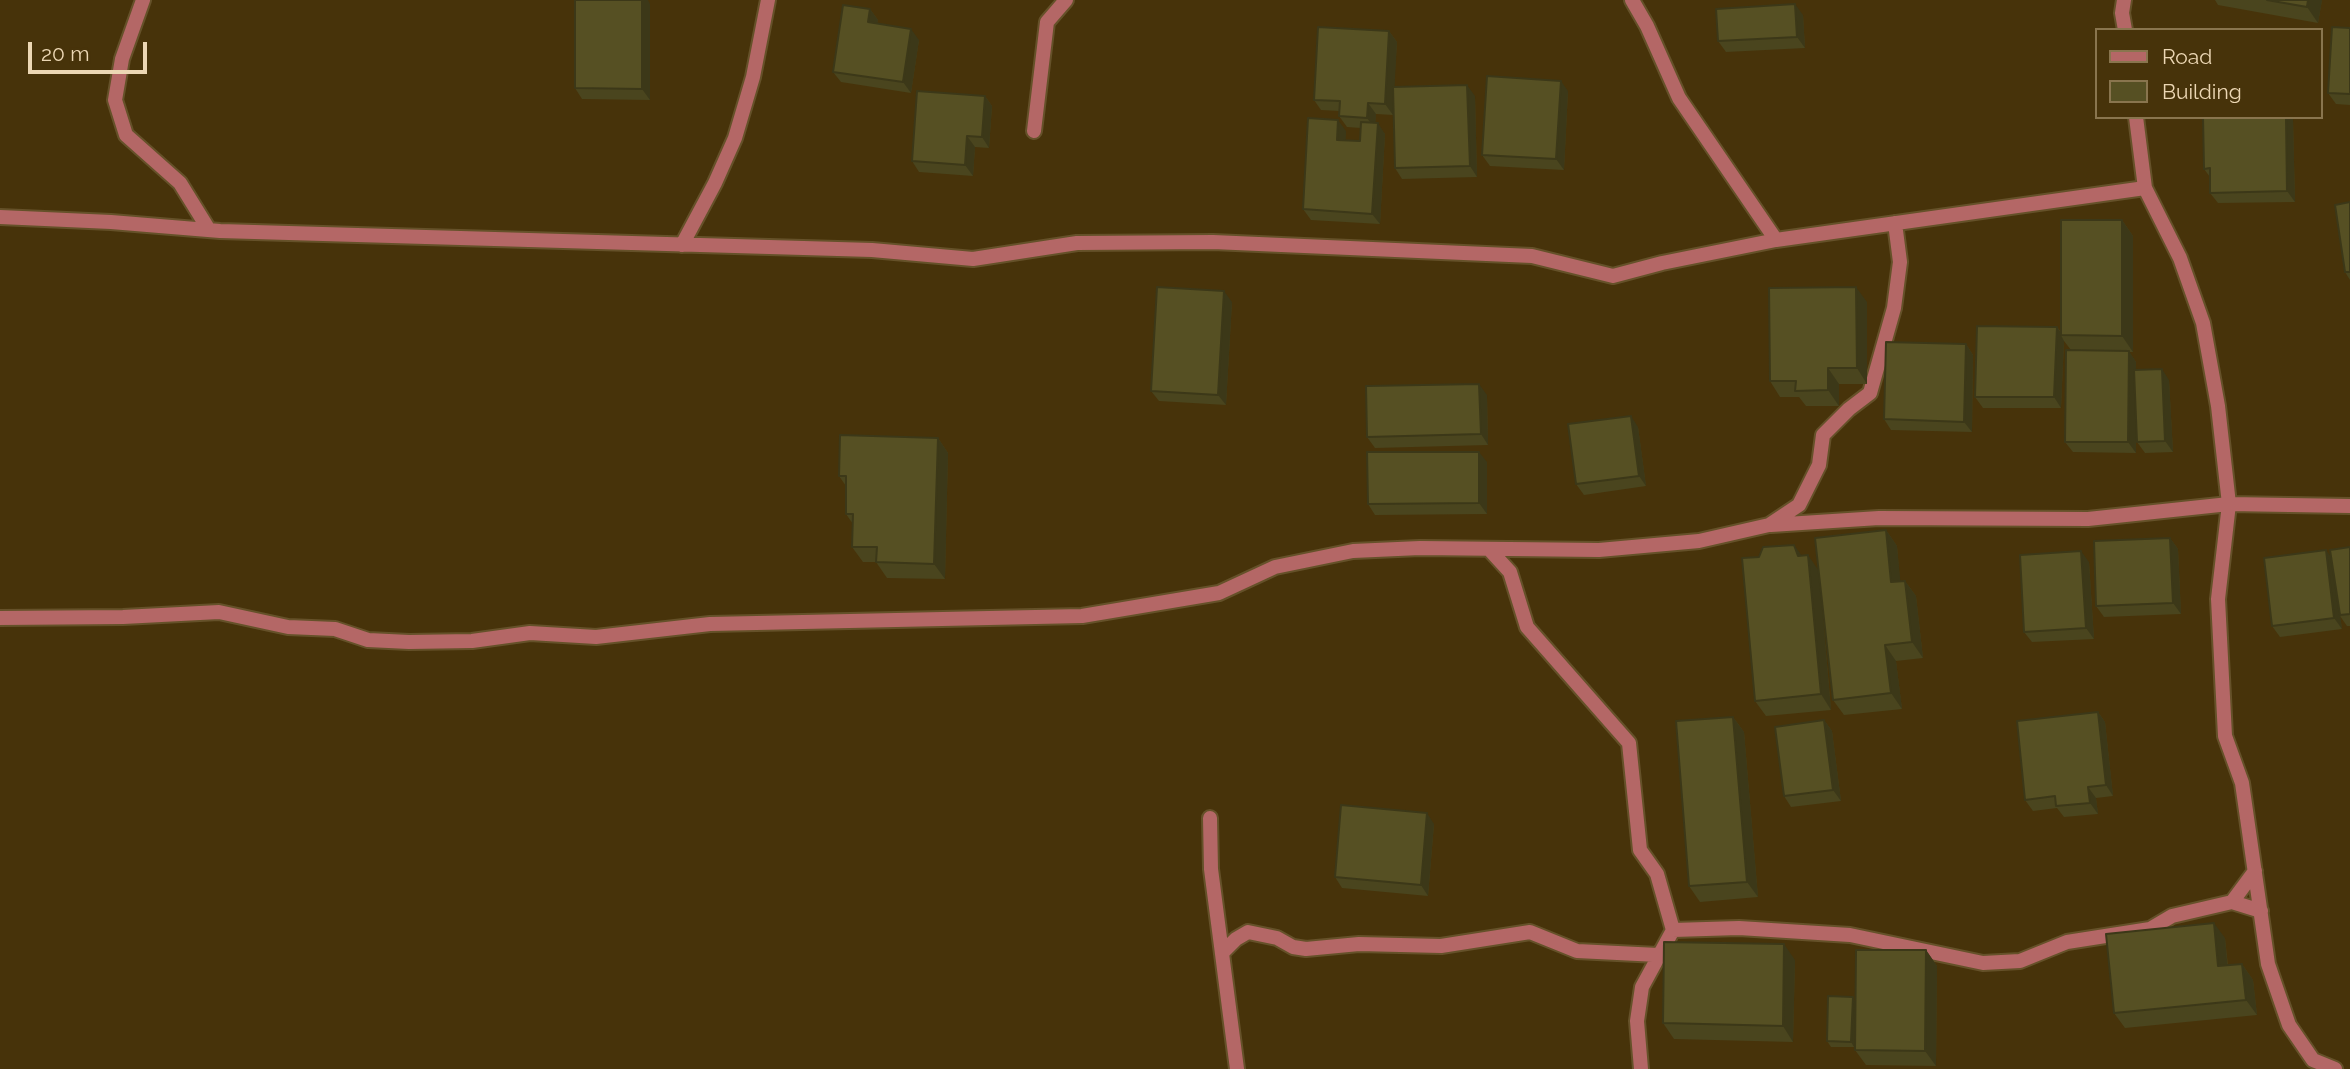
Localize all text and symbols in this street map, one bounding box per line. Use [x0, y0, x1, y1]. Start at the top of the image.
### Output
scale bar [32, 28, 150, 72]
legend [2094, 28, 2322, 119]
text: 20 m [41, 41, 89, 66]
text: Road [2162, 44, 2212, 69]
text: Building [2162, 79, 2242, 104]

